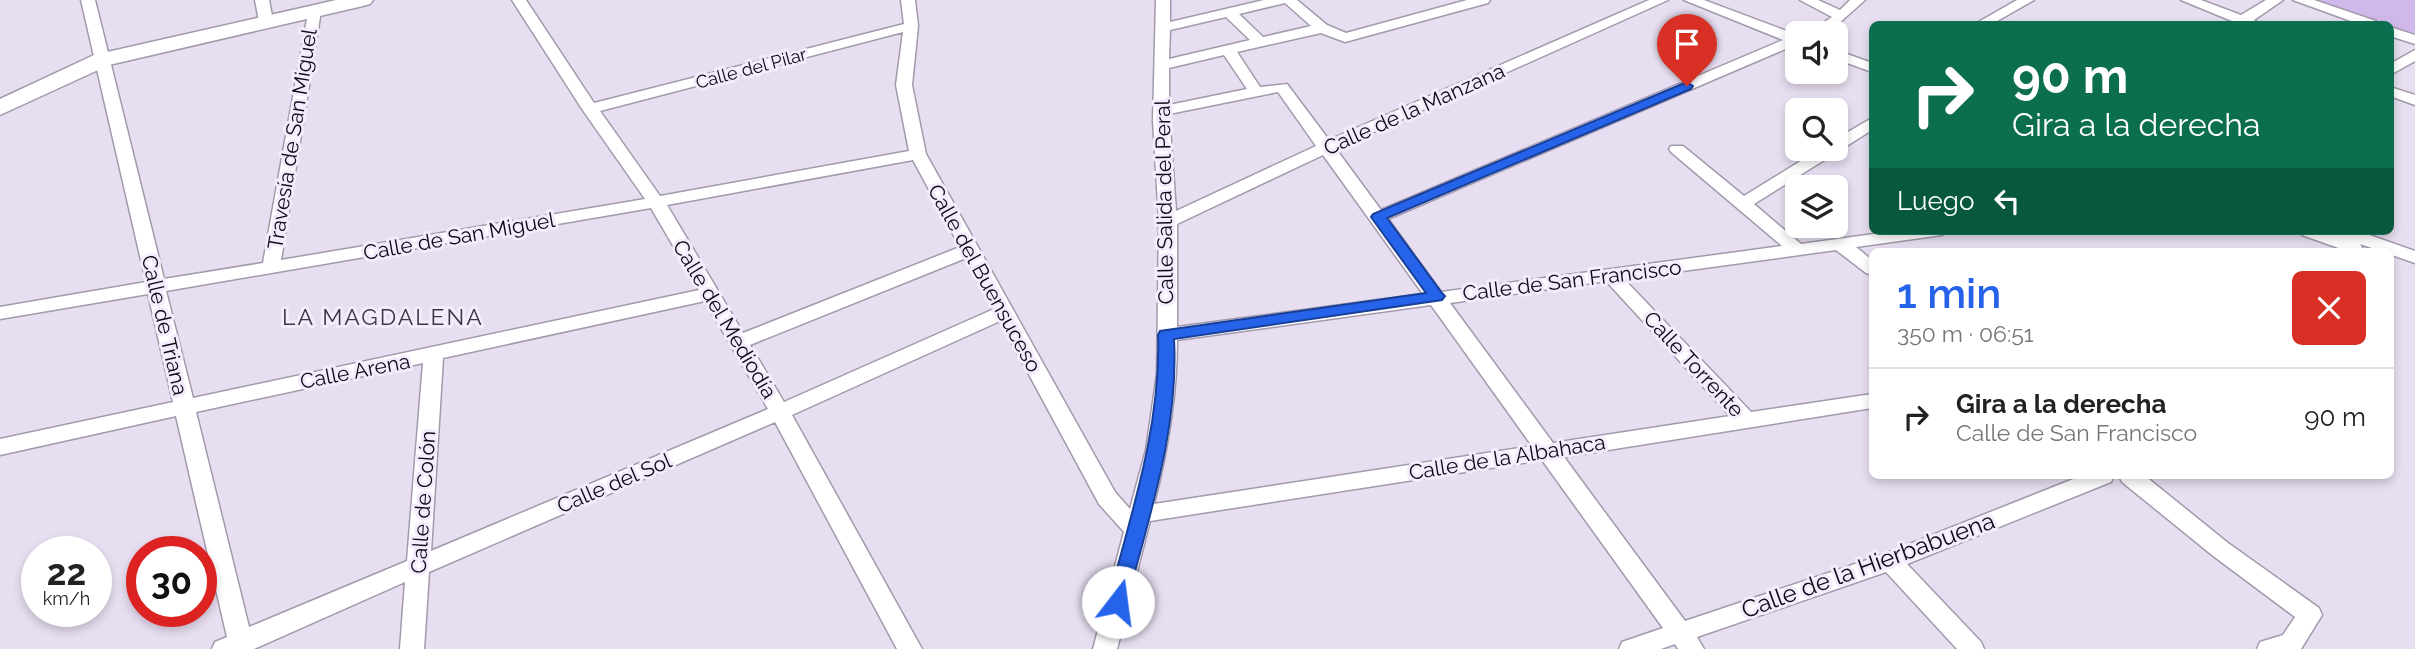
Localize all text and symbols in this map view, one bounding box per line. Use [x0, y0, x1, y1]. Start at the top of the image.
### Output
pin [1657, 14, 1717, 86]
map controls [1785, 21, 1848, 238]
button: sound [1785, 21, 1848, 84]
icon: arrive [1668, 25, 1706, 63]
street label: Travesía de San Miguel [262, 27, 322, 251]
street label: Calle del Pilar [693, 43, 809, 93]
text: 90 m [2012, 47, 2128, 104]
icon: right [1897, 49, 1988, 140]
street label: Calle de la Manzana [1320, 58, 1508, 160]
button: search [1785, 98, 1848, 161]
street label: Calle Salida del Peral [1150, 99, 1178, 305]
text: Gira a la derecha [2012, 106, 2260, 143]
button: layers [1785, 175, 1848, 238]
street label: Calle del Buensuceso [923, 180, 1047, 376]
icon: left [1988, 182, 2026, 220]
text: Luego [1897, 186, 1974, 216]
street label: Calle de San Miguel [361, 207, 557, 265]
street label: Calle del Mediodía [668, 235, 782, 403]
street label: Calle de Triana [137, 252, 193, 398]
street label: Calle de San Francisco [1461, 254, 1683, 306]
text: 1 min [1897, 269, 2001, 318]
button: close [2292, 271, 2366, 345]
district label: LA MAGDALENA [282, 303, 484, 330]
street label: Calle Torrente [1639, 306, 1749, 422]
text: 350 m · 06:51 [1897, 320, 2034, 347]
street label: Calle Arena [298, 348, 412, 394]
text: Gira a la derecha [1956, 389, 2166, 419]
icon: right [1897, 398, 1935, 436]
text: 90 m [2304, 402, 2366, 432]
text: Calle de San Francisco [1956, 419, 2197, 446]
street label: Calle de la Albahaca [1407, 429, 1607, 485]
street label: Calle de Colón [406, 430, 440, 574]
street label: Calle del Sol [553, 448, 675, 518]
street label: Calle de la Hierbabuena [1737, 506, 1999, 624]
speed limit sign: 30 [126, 536, 217, 627]
text: 22 [47, 552, 86, 593]
position arrow [1081, 565, 1155, 639]
text: km/h [43, 588, 90, 609]

